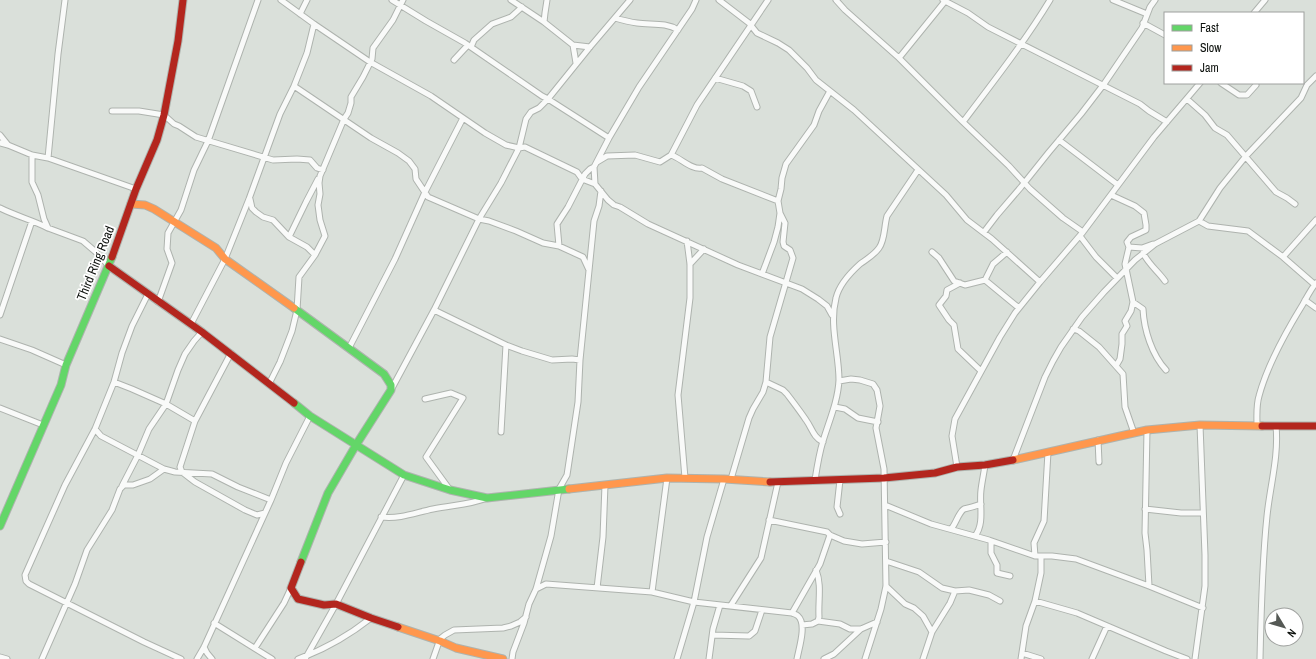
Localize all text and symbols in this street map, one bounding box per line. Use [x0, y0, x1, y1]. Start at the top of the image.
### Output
legend [1164, 12, 1304, 84]
text: Fast [1200, 20, 1219, 36]
text: Slow [1200, 40, 1222, 56]
text: Jam [1200, 60, 1219, 76]
street label: Third Ring Road [73, 223, 118, 303]
north arrow [1264, 607, 1304, 647]
text: N [1284, 626, 1299, 640]

